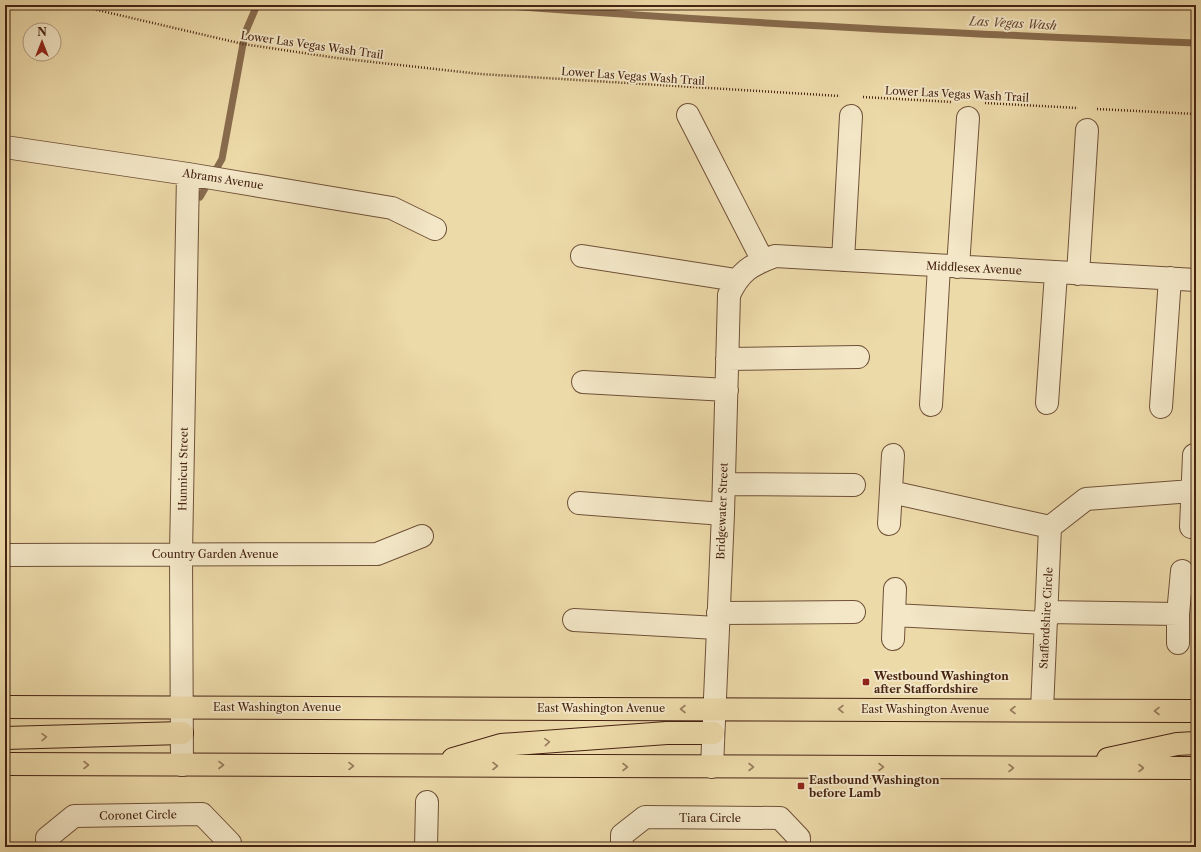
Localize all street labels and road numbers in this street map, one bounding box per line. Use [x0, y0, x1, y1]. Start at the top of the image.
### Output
street label: Lower Las Vegas Wash Trail [240, 28, 385, 62]
street label: Lower Las Vegas Wash Trail [561, 64, 706, 88]
street label: Lower Las Vegas Wash Trail [885, 83, 1030, 105]
street label: Abrams Avenue [181, 166, 264, 192]
street label: Middlesex Avenue [926, 259, 1022, 277]
street label: Hunnicut Street [175, 427, 191, 511]
street label: Bridgewater Street [713, 462, 731, 560]
street label: Country Garden Avenue [152, 547, 278, 561]
street label: Staffordshire Circle [1036, 567, 1056, 669]
street label: East Washington Avenue [213, 700, 341, 714]
street label: East Washington Avenue [537, 701, 665, 715]
street label: East Washington Avenue [861, 702, 989, 716]
street label: Coronet Circle [99, 807, 177, 823]
street label: Tiara Circle [679, 811, 741, 825]

